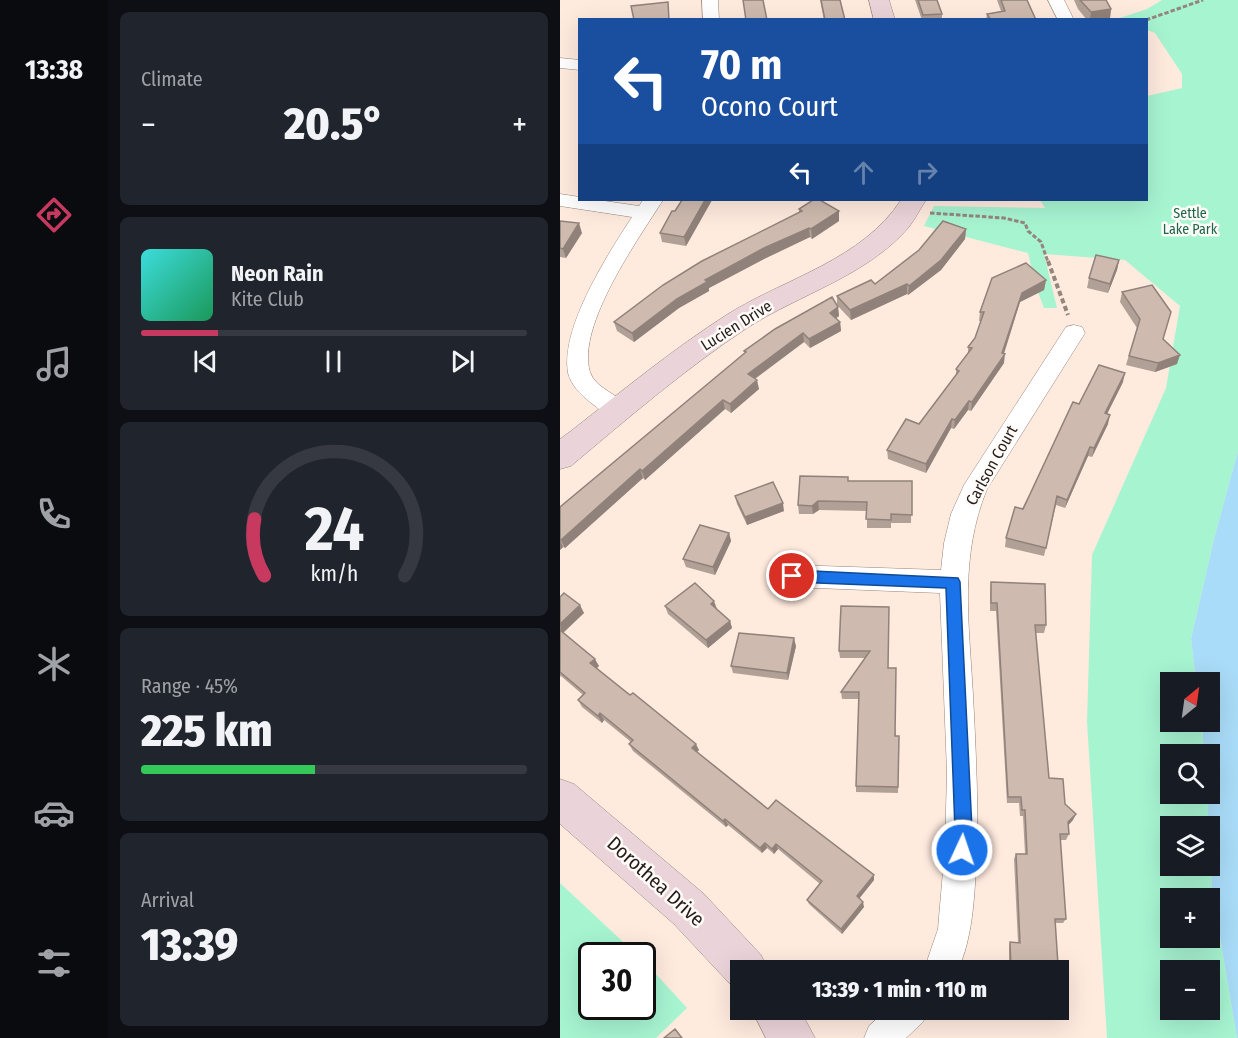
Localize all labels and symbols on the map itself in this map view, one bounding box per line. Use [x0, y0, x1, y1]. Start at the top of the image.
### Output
park label: Settle Lake Park [1163, 205, 1218, 238]
street label: Lucien Drive [697, 296, 775, 355]
street label: Carlson Court [962, 421, 1022, 509]
pin [766, 550, 817, 601]
north arrow [1160, 672, 1220, 732]
position arrow [930, 818, 994, 882]
street label: Dorothea Drive [602, 831, 710, 931]
speed limit sign: 30 [578, 942, 656, 1020]

